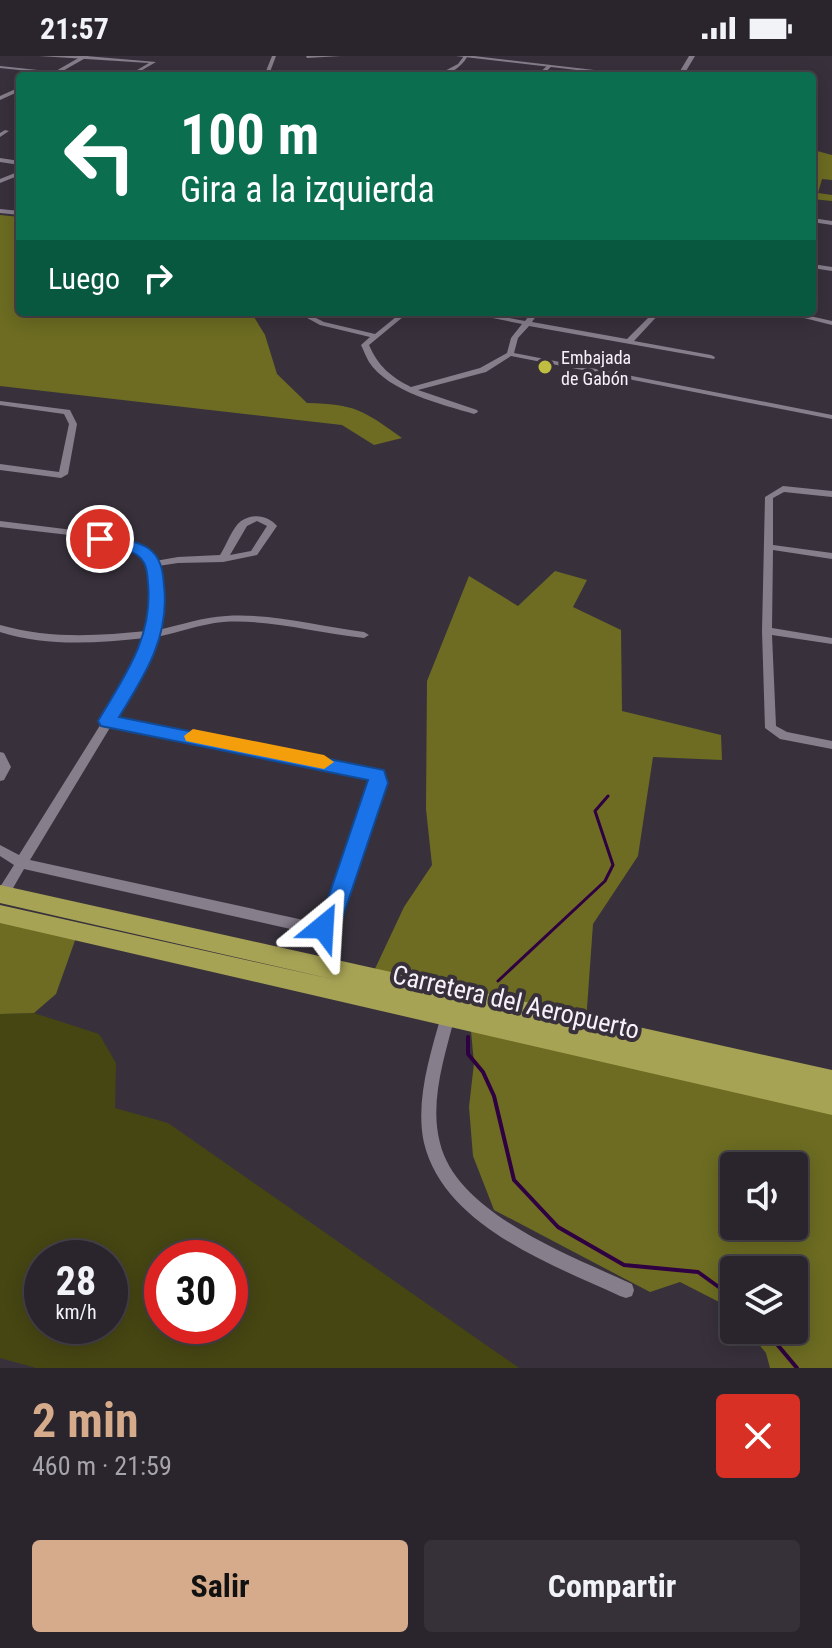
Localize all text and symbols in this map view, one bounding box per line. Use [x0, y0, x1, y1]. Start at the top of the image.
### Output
text: 21:57 [40, 11, 109, 46]
text: 100 m [180, 102, 319, 168]
icon: left [48, 104, 152, 208]
text: Gira a la izquierda [180, 169, 435, 211]
icon: right [136, 256, 180, 300]
text: Luego [48, 261, 120, 296]
place label: Embajada de Gabón [561, 347, 631, 389]
marker: Embajada de Gabón [536, 358, 554, 376]
pin [66, 505, 134, 573]
icon: arrive [78, 517, 122, 561]
position arrow [281, 885, 365, 969]
street label: Carretera del Aeropuerto [390, 959, 642, 1045]
map controls [720, 1152, 808, 1344]
button: sound [720, 1152, 808, 1240]
speed limit sign: 30 [144, 1240, 248, 1344]
button: layers [720, 1256, 808, 1344]
text: 28 [56, 1258, 96, 1305]
text: km/h [55, 1300, 97, 1324]
text: 2 min [32, 1392, 139, 1449]
button: close [716, 1394, 800, 1478]
text: 460 m · 21:59 [32, 1451, 172, 1481]
button: Salir [32, 1540, 408, 1632]
button: Compartir [424, 1540, 800, 1632]

